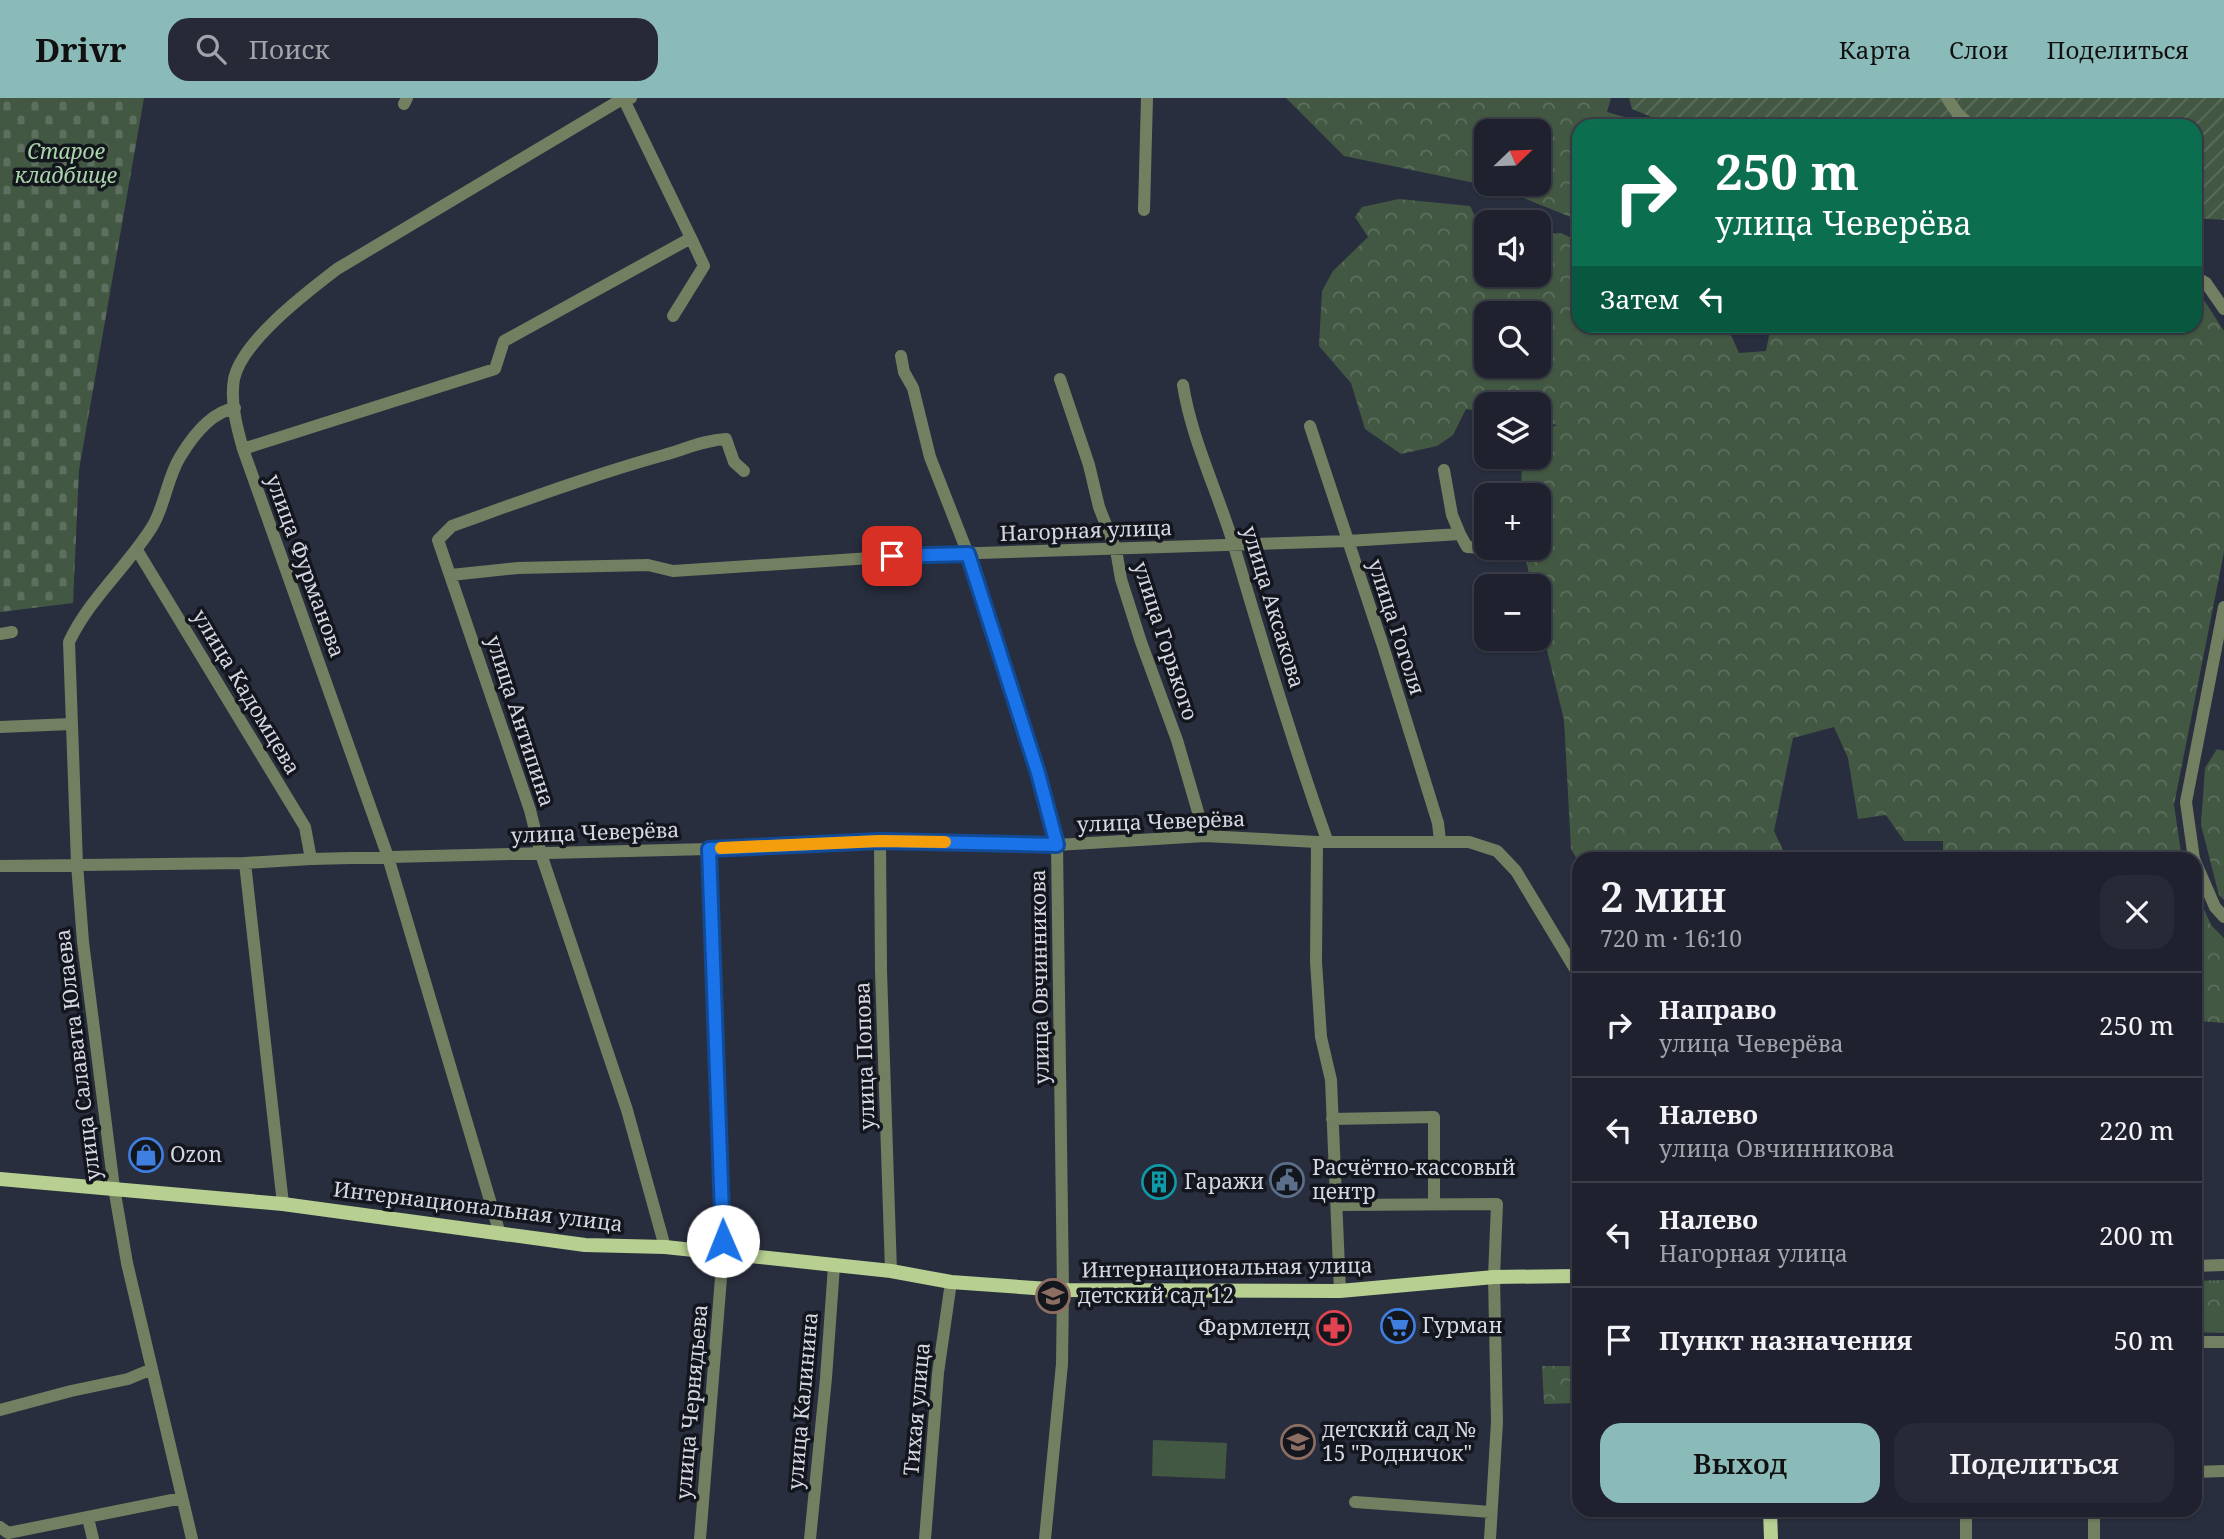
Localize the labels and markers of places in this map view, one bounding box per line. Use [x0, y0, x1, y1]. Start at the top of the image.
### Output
pin [862, 526, 922, 586]
shop icon: Ozon [127, 1136, 165, 1174]
place label: Ozon [170, 1140, 222, 1168]
place label: Расчётно-кассовый центр [1312, 1153, 1516, 1205]
public building icon: Расчётно-кассовый центр [1268, 1161, 1306, 1199]
building icon: Гаражи [1140, 1163, 1178, 1201]
place label: Гаражи [1184, 1167, 1264, 1195]
school or university icon: детский сад 12 [1034, 1277, 1072, 1315]
place label: детский сад 12 [1078, 1281, 1234, 1309]
supermarket icon: Гурман [1379, 1307, 1417, 1345]
pharmacy icon: Фармленд [1315, 1309, 1353, 1347]
place label: Гурман [1422, 1311, 1503, 1339]
place label: Фармленд [1198, 1313, 1310, 1341]
place label: детский сад № 15 "Родничок" [1322, 1415, 1476, 1467]
school or university icon: детский сад № 15 "Родничок" [1279, 1423, 1317, 1461]

